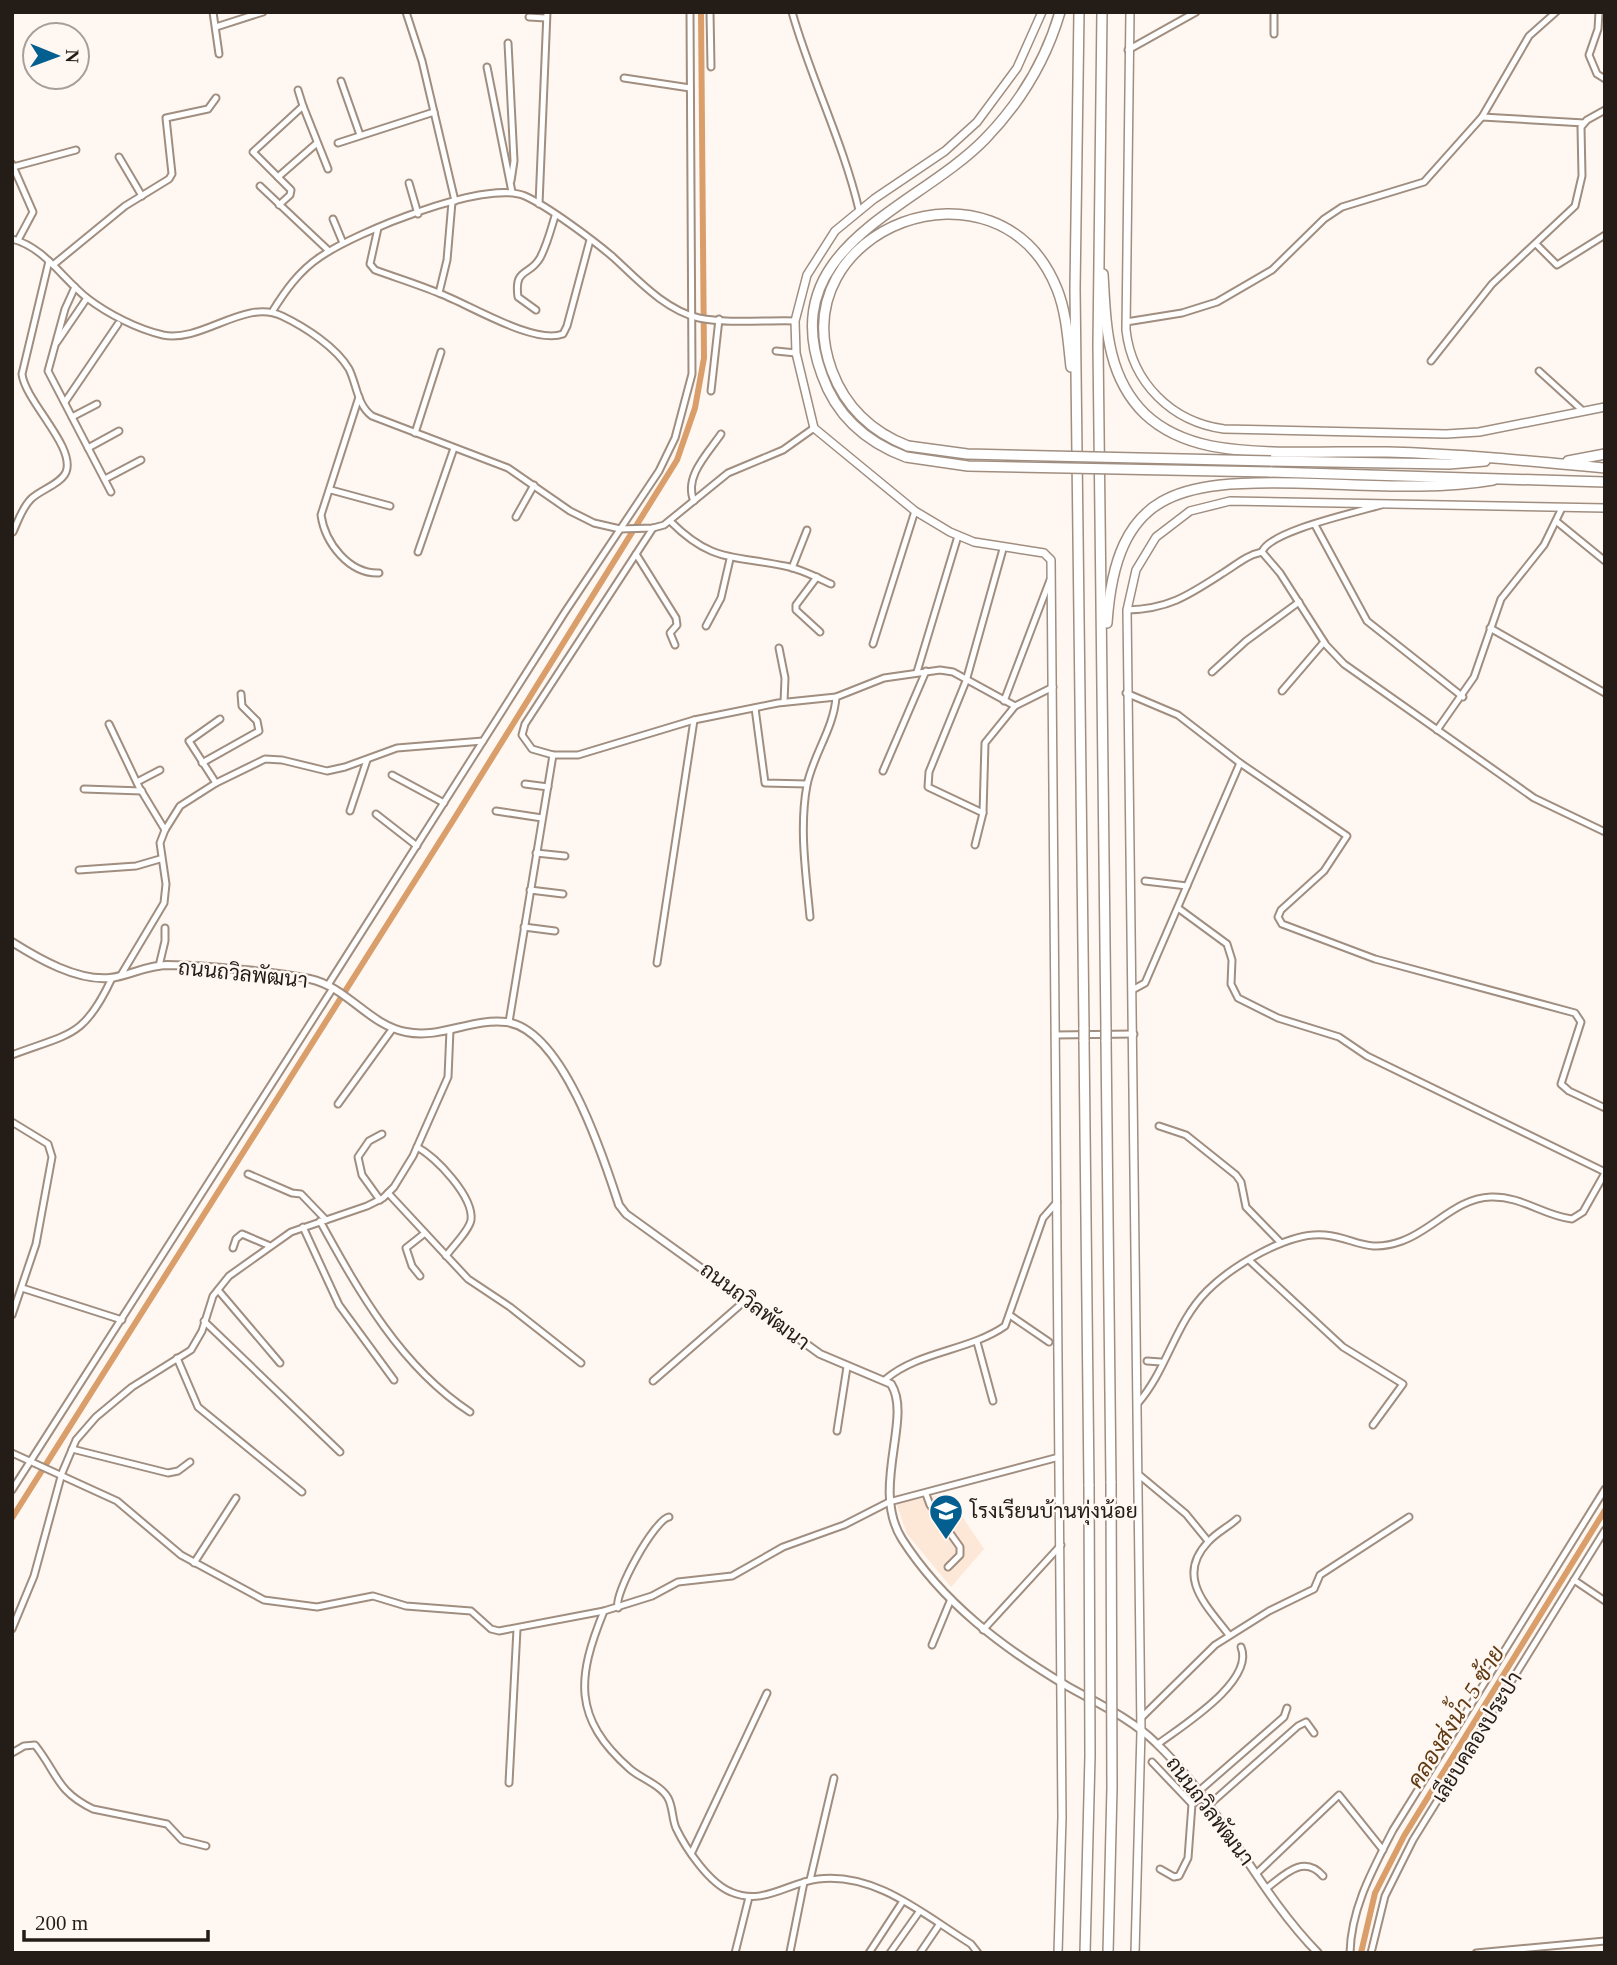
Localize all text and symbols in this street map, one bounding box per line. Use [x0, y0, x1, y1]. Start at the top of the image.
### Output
north arrow [21, 21, 91, 91]
text: N [62, 49, 83, 64]
street label: ถนนถวิลพัฒนา [177, 955, 309, 993]
street label: ถนนถวิลพัฒนา [696, 1257, 814, 1355]
school or university icon: โรงเรียนบ้านทุ่งน้อย [927, 1492, 965, 1541]
place label: โรงเรียนบ้านทุ่งน้อย [969, 1498, 1138, 1525]
water label: คลองส่งน้ำ 5 ซ้าย [1396, 1637, 1510, 1792]
street label: เลียบคลองประปา [1426, 1666, 1527, 1807]
street label: ถนนถวิลพัฒนา [1161, 1752, 1259, 1870]
scale bar [24, 1898, 208, 1942]
text: 200 m [35, 1911, 88, 1935]

